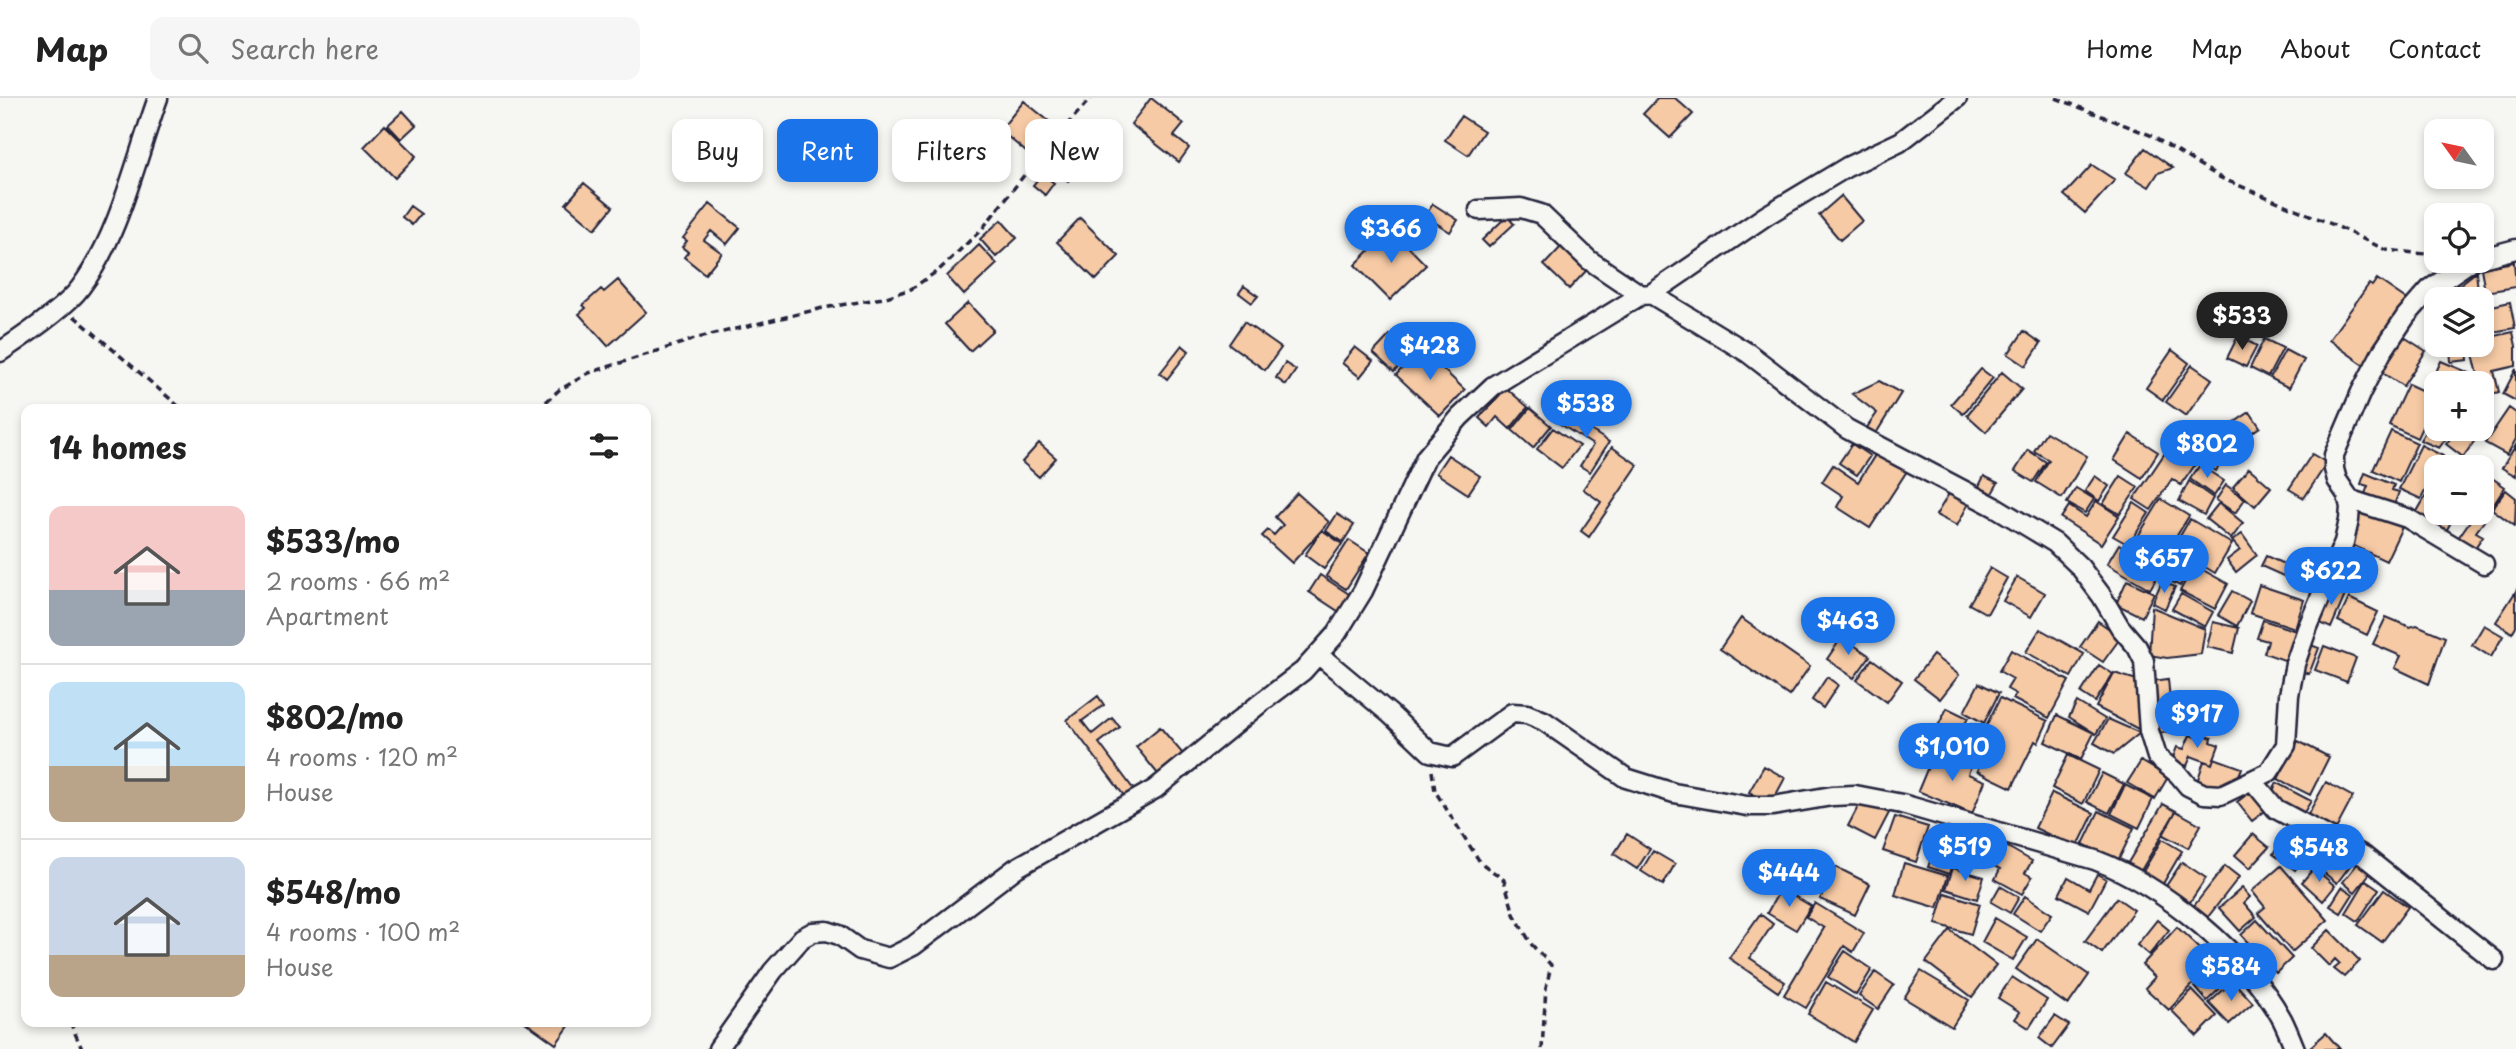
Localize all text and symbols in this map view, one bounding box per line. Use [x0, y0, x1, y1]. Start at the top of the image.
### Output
search box [150, 17, 640, 80]
text: Map [35, 23, 108, 73]
icon: search [174, 29, 212, 67]
text: Search here [230, 29, 379, 68]
text: Home [2086, 30, 2153, 66]
text: Map [2191, 30, 2242, 66]
text: About [2280, 30, 2350, 66]
text: Contact [2388, 30, 2481, 66]
chip: Buy [672, 119, 763, 182]
chip: Rent [777, 119, 878, 182]
chip: Filters [892, 119, 1011, 182]
chip: New [1025, 119, 1123, 182]
north arrow [2424, 119, 2494, 189]
map controls [2424, 119, 2494, 525]
button: locate [2424, 203, 2494, 273]
pin: $366 [1350, 206, 1432, 265]
text: $366 [1361, 210, 1422, 245]
button: layers [2424, 287, 2494, 357]
pin: $533 [2201, 292, 2283, 352]
text: $533 [2212, 297, 2272, 332]
pin: $428 [1389, 322, 1471, 382]
text: $428 [1400, 327, 1460, 362]
button: + [2424, 371, 2494, 441]
pin: $538 [1545, 380, 1627, 440]
text: $538 [1557, 385, 1615, 420]
pin: $802 [2166, 420, 2248, 480]
text: 14 homes [49, 424, 187, 469]
text: $802 [2176, 425, 2238, 460]
icon: filters [585, 427, 623, 465]
button: − [2424, 455, 2494, 525]
text: $533/mo [266, 518, 400, 563]
icon: home [105, 534, 189, 618]
pin: $657 [2123, 536, 2205, 595]
text: $657 [2135, 540, 2193, 575]
pin: $622 [2290, 547, 2372, 607]
text: $622 [2300, 552, 2362, 587]
text: 2 rooms · 66 m² [266, 563, 450, 598]
text: Apartment [266, 598, 389, 633]
pin: $463 [1807, 598, 1889, 657]
text: $463 [1817, 602, 1879, 637]
pin: $917 [2156, 690, 2238, 750]
text: $802/mo [266, 694, 403, 739]
text: $917 [2171, 695, 2223, 730]
icon: home [105, 710, 189, 794]
pin: $1,010 [1895, 724, 2009, 783]
text: $1,010 [1914, 728, 1990, 763]
text: 4 rooms · 120 m² [266, 739, 458, 774]
text: House [266, 774, 333, 809]
pin: $519 [1924, 824, 2006, 883]
pin: $548 [2278, 824, 2360, 884]
text: $519 [1938, 828, 1992, 863]
text: $548 [2289, 829, 2349, 864]
pin: $444 [1748, 850, 1830, 909]
text: $444 [1758, 854, 1820, 889]
text: $548/mo [266, 869, 401, 914]
icon: home [105, 885, 189, 969]
text: 4 rooms · 100 m² [266, 914, 460, 949]
pin: $584 [2190, 944, 2272, 1003]
text: $584 [2201, 948, 2261, 983]
text: House [266, 949, 333, 984]

